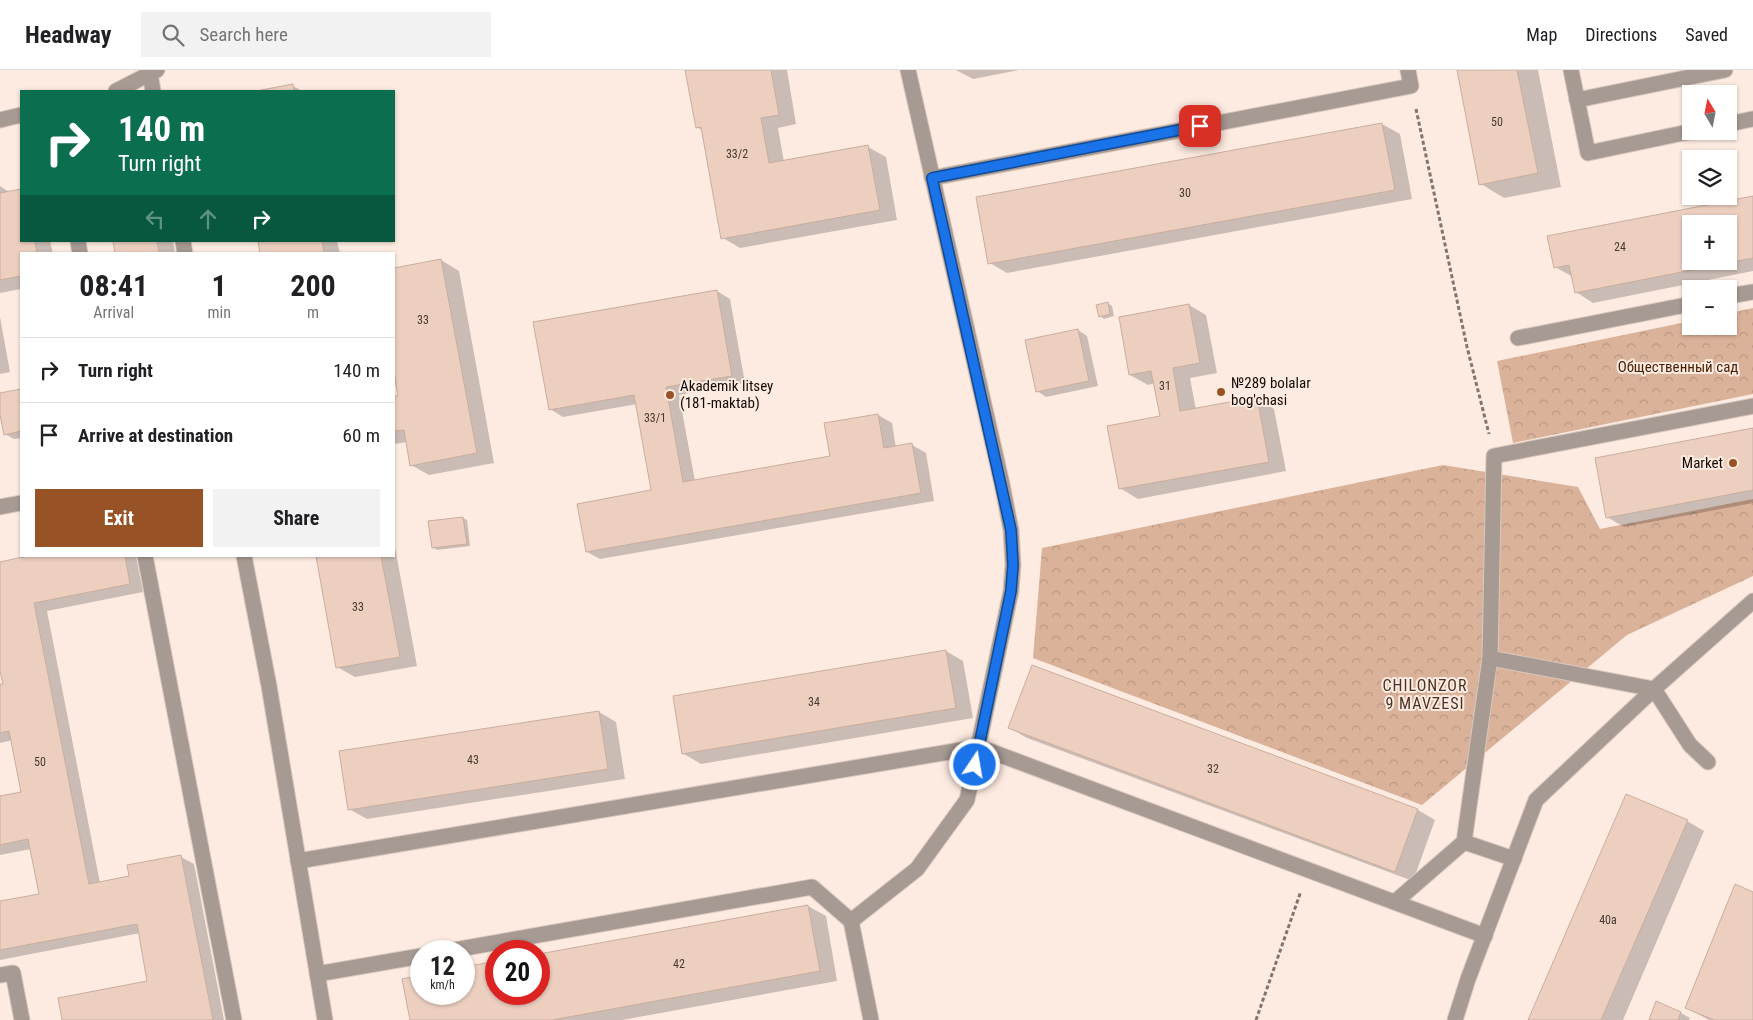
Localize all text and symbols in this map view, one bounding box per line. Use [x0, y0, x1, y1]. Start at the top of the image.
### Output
search box [141, 12, 491, 57]
text: Headway [25, 21, 111, 49]
icon: search [159, 21, 187, 49]
text: Search here [199, 23, 288, 46]
text: Map [1526, 24, 1557, 45]
text: Directions [1585, 24, 1657, 45]
text: Saved [1685, 24, 1728, 45]
north arrow [1682, 85, 1738, 140]
map controls [1682, 85, 1737, 335]
pin [1179, 105, 1221, 147]
text: 140 m [118, 109, 205, 150]
icon: right [35, 110, 100, 175]
icon: arrive [1186, 112, 1214, 140]
house number: 50 [1491, 115, 1503, 129]
house number: 33/2 [726, 147, 748, 161]
button: layers [1682, 150, 1737, 205]
text: Turn right [118, 151, 201, 176]
house number: 30 [1179, 186, 1191, 200]
icon: left [141, 205, 169, 233]
icon: ahead [194, 205, 222, 233]
icon: right [247, 205, 275, 233]
button: + [1682, 215, 1737, 270]
house number: 24 [1614, 240, 1626, 254]
text: 08:41 [79, 268, 148, 303]
text: 1 [212, 268, 227, 303]
text: 200 [290, 268, 336, 303]
button: − [1682, 280, 1737, 335]
text: Arrival [93, 303, 134, 322]
text: min [207, 303, 231, 322]
text: m [307, 303, 319, 322]
house number: 33 [417, 313, 429, 327]
icon: right [35, 356, 63, 384]
park label: Общественный сад [1618, 358, 1738, 376]
text: Turn right [78, 359, 153, 382]
text: 140 m [333, 359, 380, 382]
place label: №289 bolalar bog'chasi [1231, 374, 1311, 409]
place label: Akademik litsey (181-maktab) [680, 377, 773, 412]
house number: 31 [1159, 379, 1171, 393]
marker: №289 bolalar bog'chasi [1215, 386, 1227, 398]
marker: Akademik litsey (181-maktab) [664, 389, 676, 401]
house number: 33/1 [644, 411, 666, 425]
icon: arrive [35, 421, 63, 449]
text: Arrive at destination [78, 424, 233, 447]
text: 60 m [343, 424, 380, 447]
place label: Market [1682, 454, 1723, 472]
marker: Market [1727, 457, 1739, 469]
button: Exit [35, 489, 203, 547]
button: Share [213, 489, 380, 547]
house number: 33 [352, 600, 364, 614]
district label: CHILONZOR 9 MAVZESI [1383, 676, 1467, 713]
house number: 34 [808, 695, 820, 709]
position arrow [948, 738, 1000, 790]
house number: 43 [467, 753, 479, 767]
house number: 50 [34, 755, 46, 769]
house number: 32 [1207, 762, 1219, 776]
house number: 40а [1599, 913, 1617, 927]
speed limit sign: 20 [485, 940, 550, 1005]
text: 12 [430, 952, 455, 981]
house number: 42 [673, 957, 685, 971]
text: km/h [430, 978, 455, 992]

